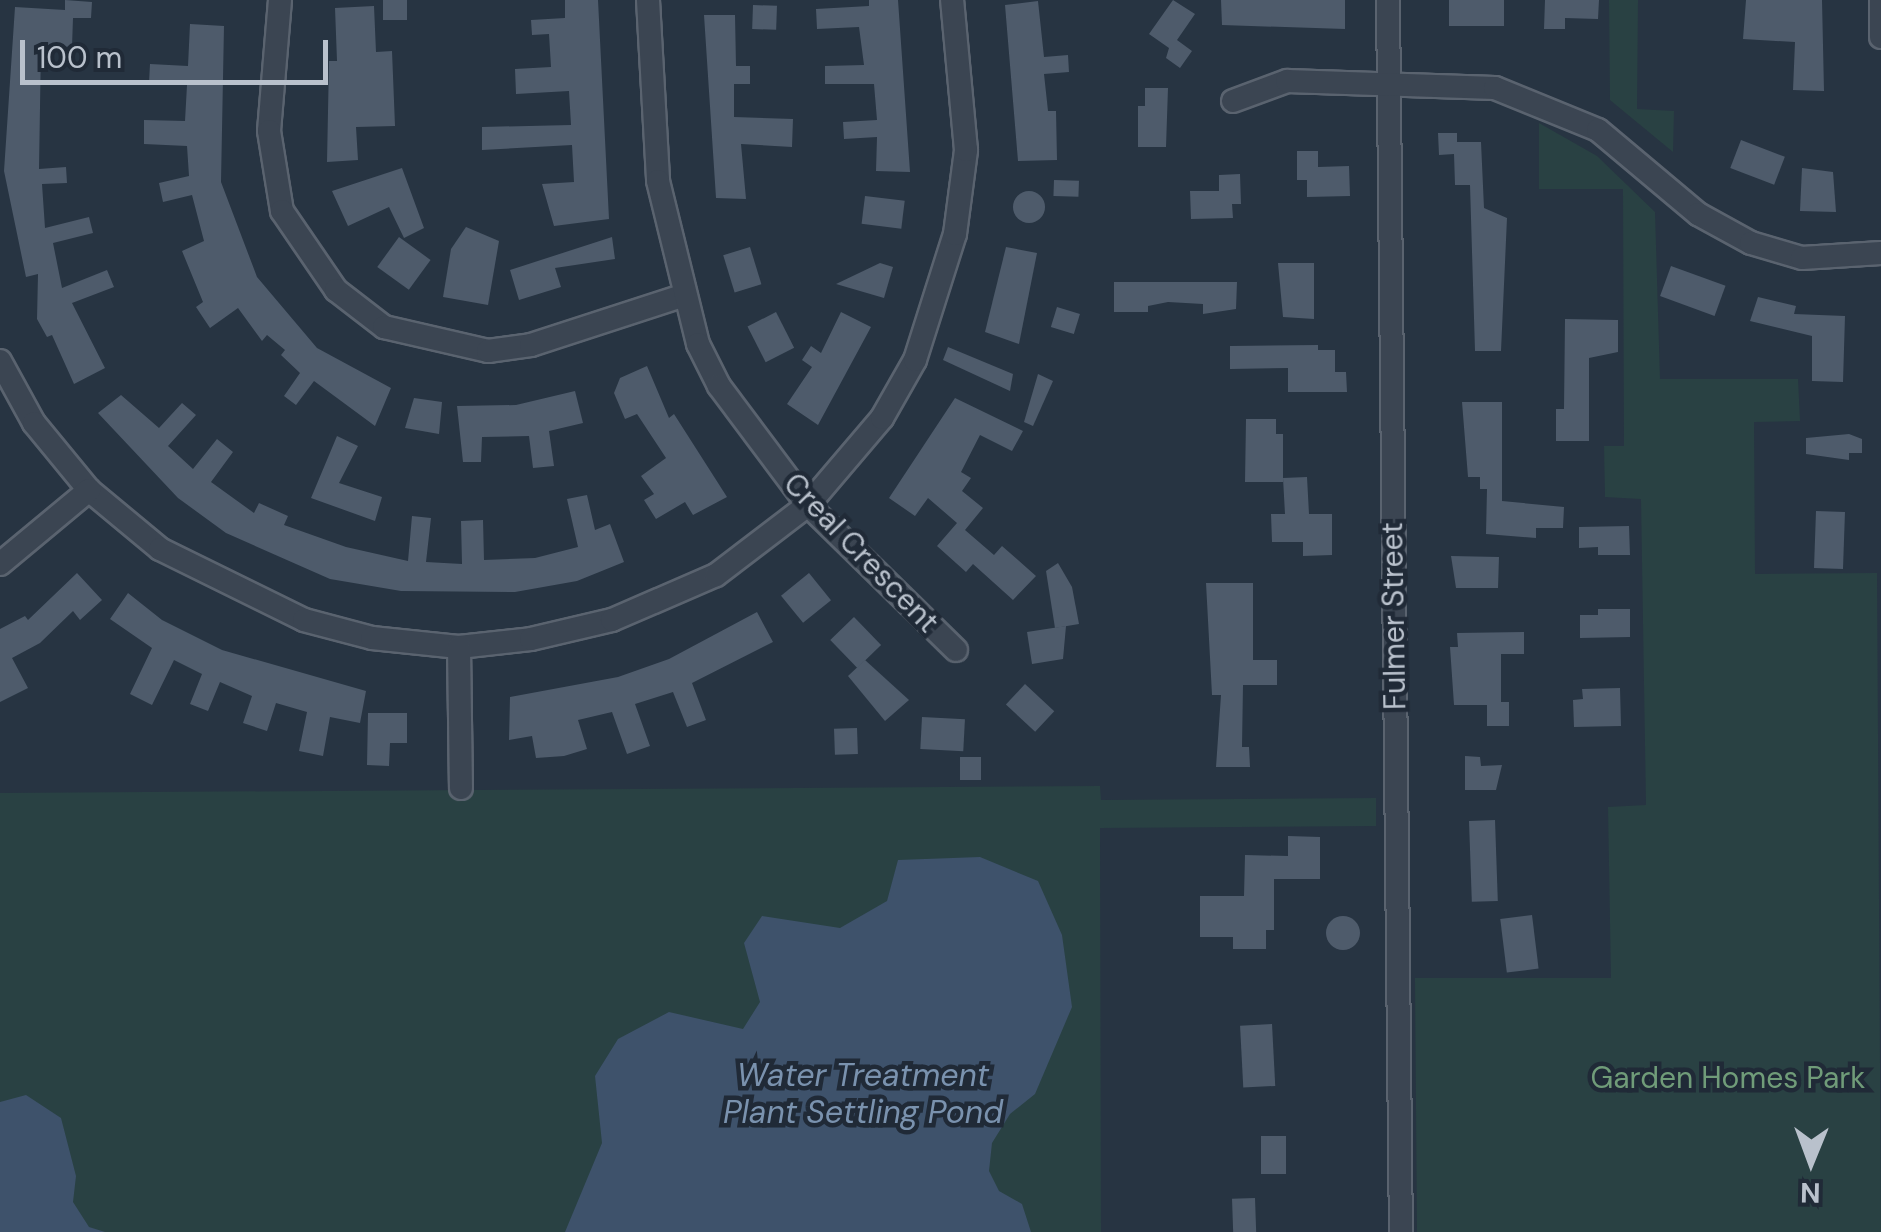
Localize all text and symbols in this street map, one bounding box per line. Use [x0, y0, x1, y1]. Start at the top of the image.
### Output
scale bar [25, 20, 332, 82]
text: 100 m [37, 38, 122, 77]
street label: Creal Crescent [776, 466, 946, 640]
street label: Fulmer Street [1374, 522, 1414, 710]
water label: Water Treatment Plant Settling Pond [723, 1057, 1003, 1132]
park label: Garden Homes Park [1591, 1060, 1865, 1096]
north arrow [1761, 1112, 1861, 1212]
text: N [1800, 1174, 1821, 1211]

